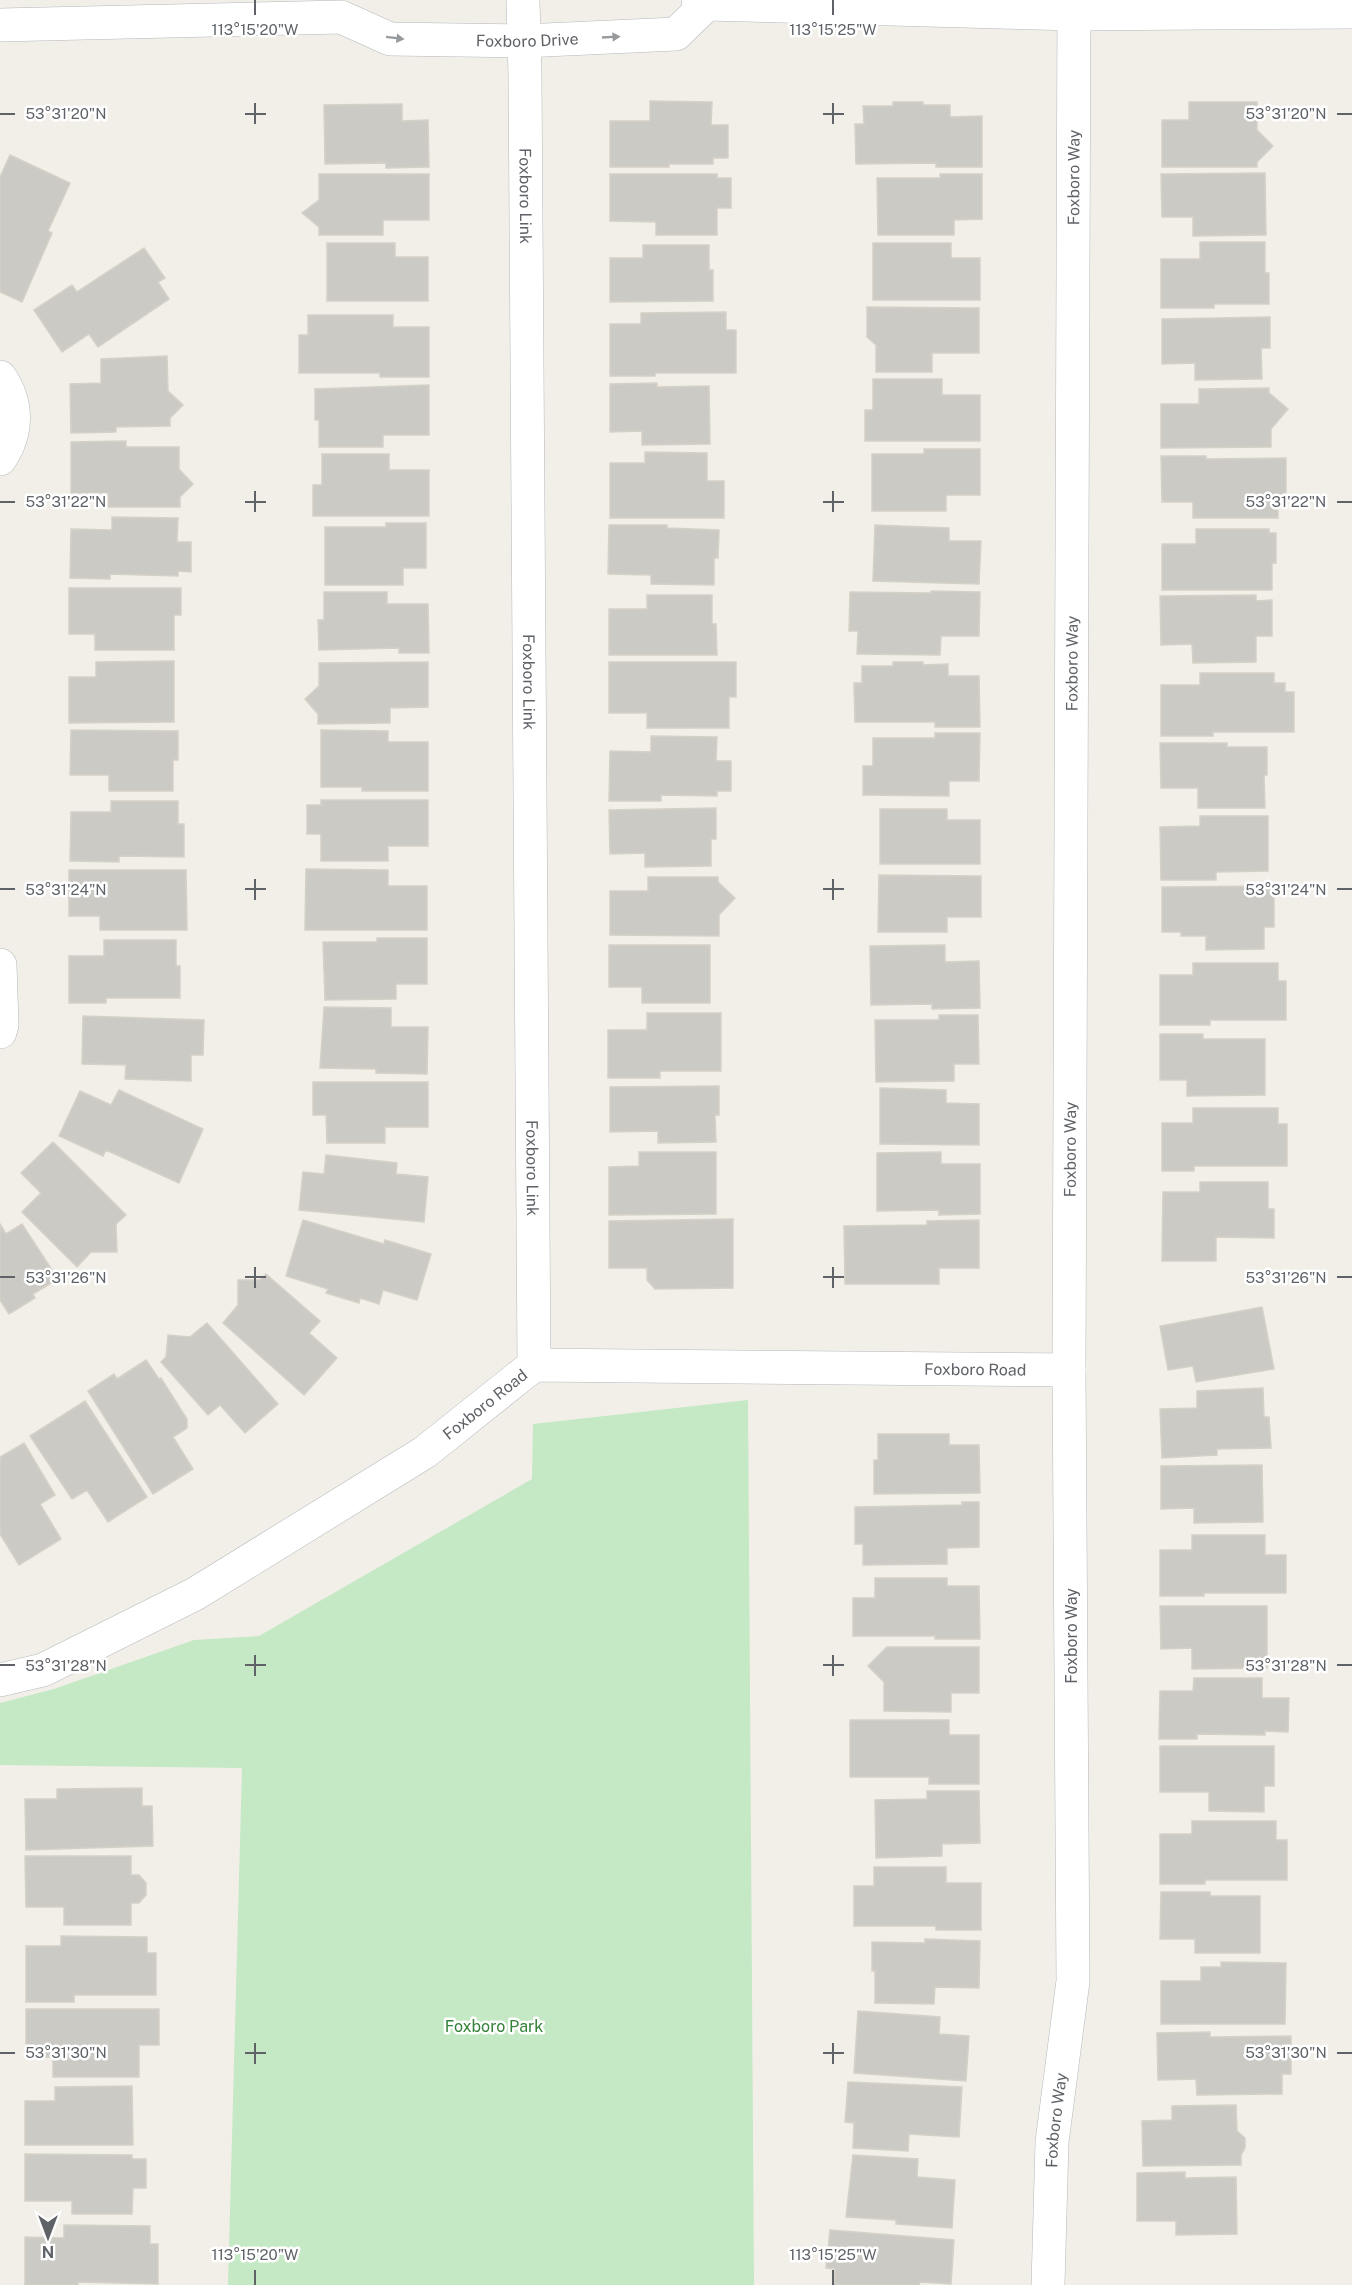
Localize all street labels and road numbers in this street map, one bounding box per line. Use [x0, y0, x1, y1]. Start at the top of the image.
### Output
street label: Foxboro Drive [476, 29, 579, 51]
street label: Foxboro Way [1064, 129, 1084, 225]
street label: Foxboro Link [515, 148, 535, 244]
street label: Foxboro Way [1062, 615, 1082, 711]
street label: Foxboro Link [519, 634, 539, 730]
street label: Foxboro Way [1061, 1101, 1080, 1197]
street label: Foxboro Link [522, 1120, 542, 1216]
street label: Foxboro Road [924, 1360, 1026, 1380]
street label: Foxboro Road [439, 1365, 531, 1444]
street label: Foxboro Way [1062, 1588, 1081, 1684]
street label: Foxboro Way [1042, 2071, 1071, 2168]

